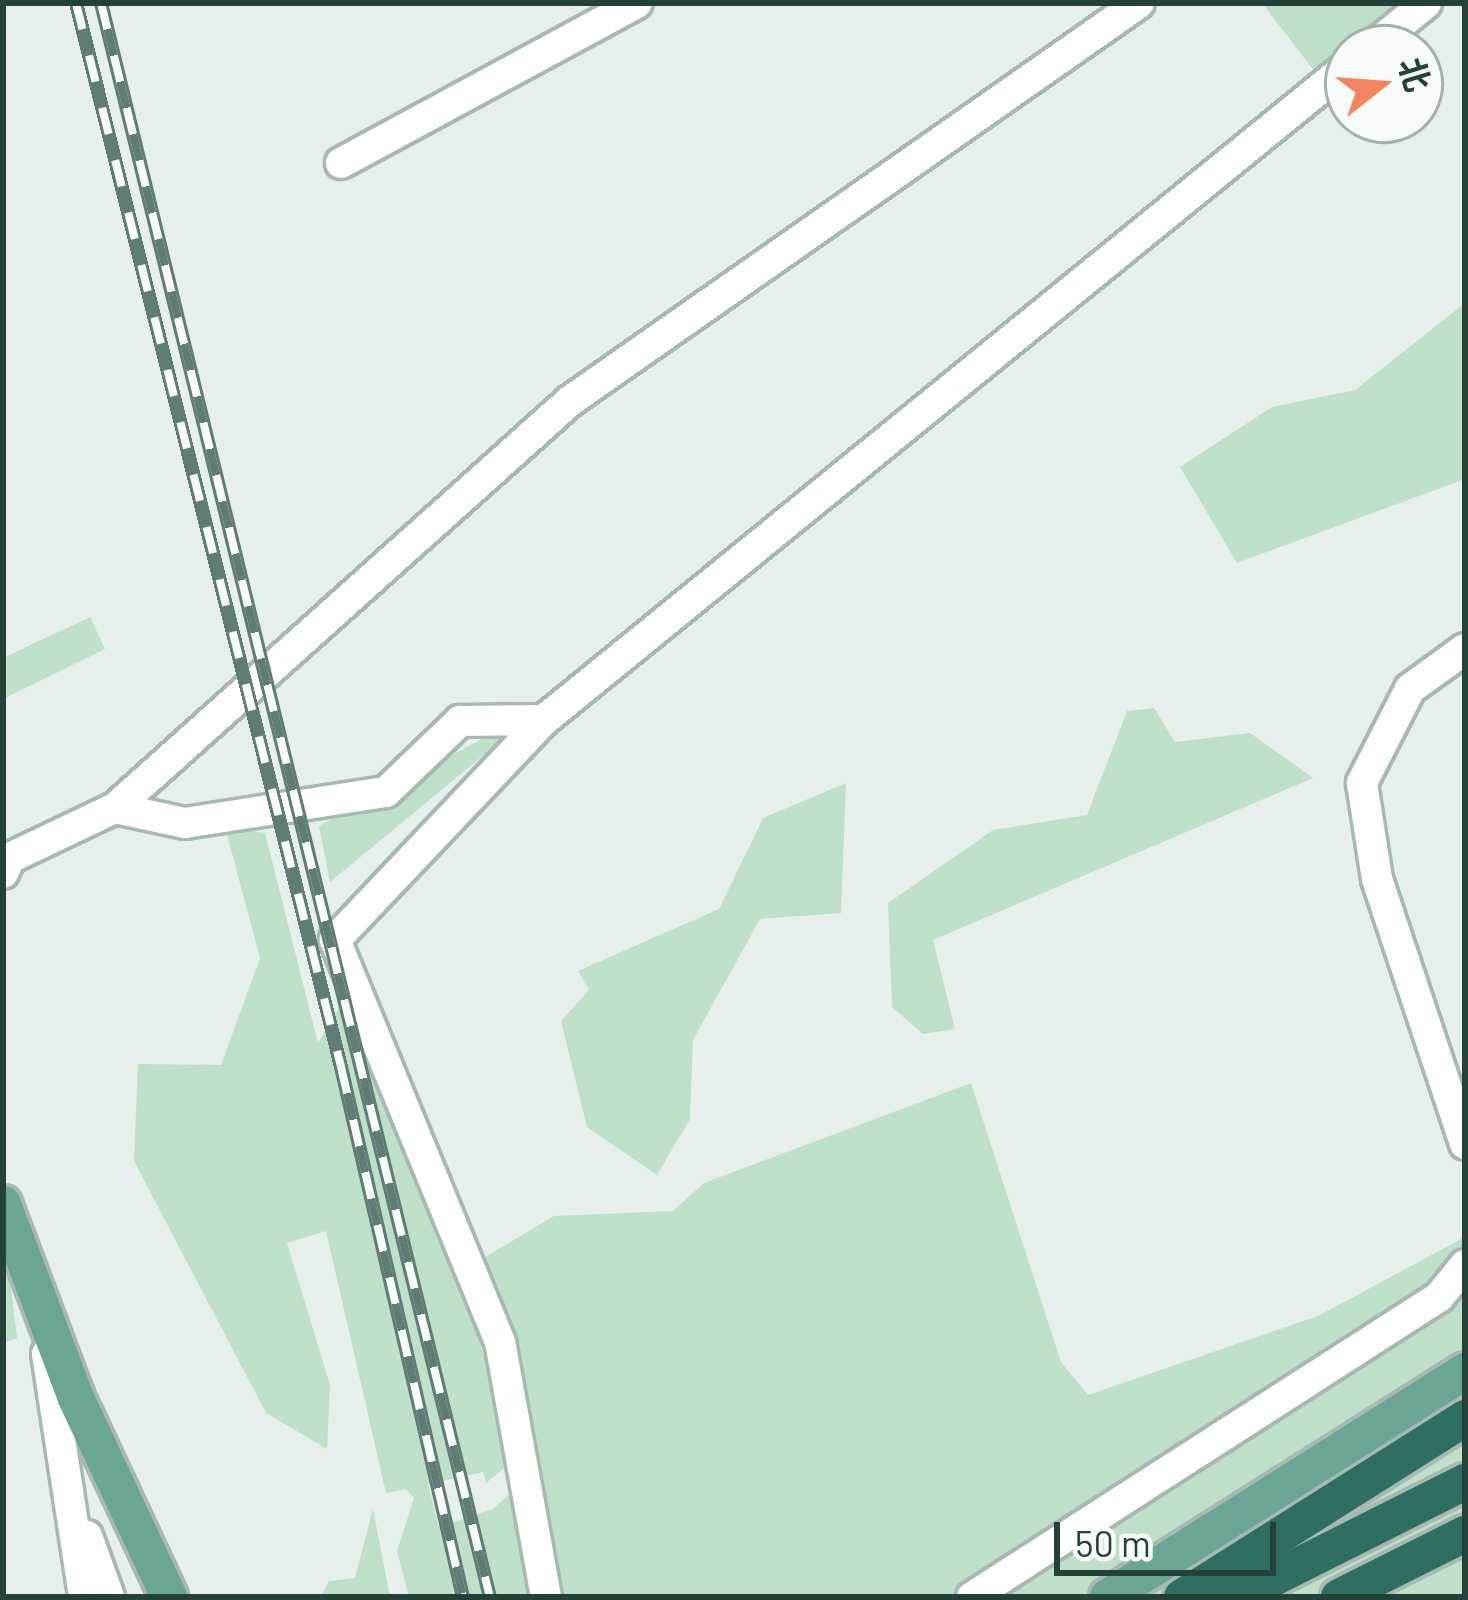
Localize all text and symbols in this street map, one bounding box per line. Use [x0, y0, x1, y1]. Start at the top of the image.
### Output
north arrow [1324, 24, 1444, 144]
text: 北 [1392, 53, 1440, 96]
scale bar [1060, 1498, 1282, 1572]
text: 50 m [1075, 1521, 1151, 1564]

